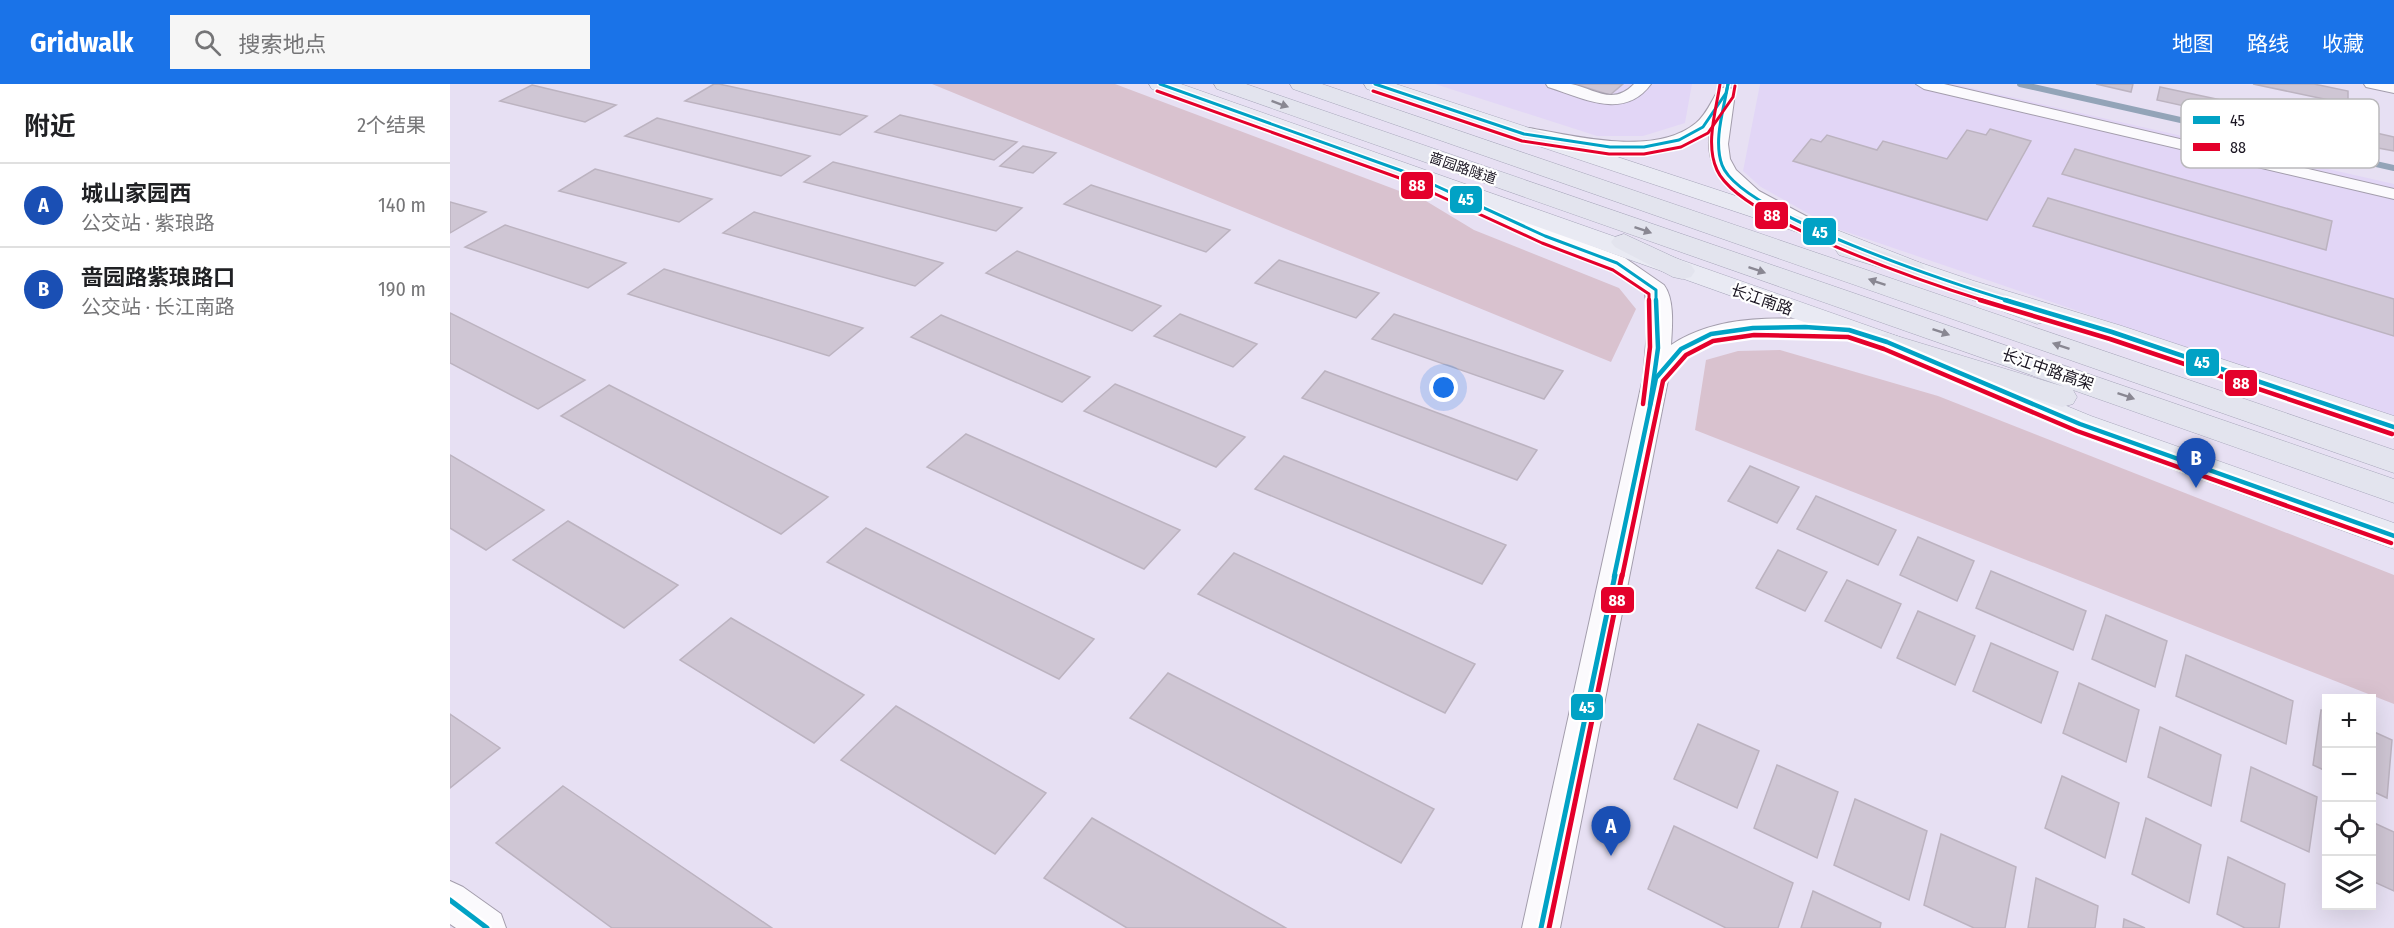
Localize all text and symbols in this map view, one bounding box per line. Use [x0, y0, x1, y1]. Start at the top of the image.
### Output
search box [170, 15, 590, 69]
text: Gridwalk [30, 26, 134, 59]
icon: search [191, 26, 224, 59]
text: 搜索地点 [239, 31, 327, 58]
text: 地图 [2172, 31, 2214, 57]
text: 路线 [2247, 31, 2289, 57]
text: 收藏 [2322, 31, 2364, 57]
legend [2181, 99, 2379, 168]
one-way arrow [1271, 100, 1289, 109]
text: 附近 [24, 111, 76, 142]
text: 45 [2230, 111, 2245, 130]
text: 2个结果 [357, 113, 426, 137]
text: 88 [2230, 138, 2246, 157]
street label: 啬园路隧道 [1427, 149, 1499, 188]
line badge: 88 [1400, 171, 1434, 200]
text: 88 [1409, 176, 1426, 195]
text: 城山家园西 [81, 180, 191, 207]
line badge: 45 [1449, 185, 1483, 214]
text: 45 [1458, 190, 1474, 209]
text: A [38, 193, 49, 217]
text: 140 m [378, 193, 426, 217]
line badge: 88 [1754, 201, 1789, 230]
text: 88 [1764, 206, 1781, 225]
text: 公交站 · 紫琅路 [81, 211, 215, 235]
line badge: 45 [1802, 217, 1837, 246]
text: 45 [1812, 223, 1828, 242]
one-way arrow [1634, 226, 1652, 236]
text: 啬园路紫琅路口 [81, 264, 235, 291]
one-way arrow [1748, 265, 1766, 275]
text: B [38, 277, 49, 301]
text: 190 m [378, 277, 426, 301]
one-way arrow [1868, 277, 1886, 287]
street label: 长江南路 [1728, 280, 1795, 319]
text: 公交站 · 长江南路 [81, 295, 235, 319]
one-way arrow [1932, 328, 1950, 338]
one-way arrow [2052, 341, 2070, 351]
street label: 长江中路高架 [1999, 345, 2096, 394]
line badge: 45 [2185, 348, 2220, 377]
text: 45 [2194, 353, 2210, 372]
line badge: 88 [2224, 369, 2258, 397]
your location [1429, 373, 1458, 402]
text: 88 [2233, 374, 2250, 393]
one-way arrow [2117, 392, 2135, 402]
pin: B [2176, 438, 2216, 488]
line badge: 88 [1600, 586, 1635, 614]
text: 88 [1609, 591, 1626, 610]
line badge: 45 [1570, 693, 1604, 721]
map controls [2322, 694, 2376, 910]
button: + [2322, 694, 2376, 748]
text: 45 [1579, 698, 1595, 717]
button: − [2322, 748, 2376, 802]
button: locate [2322, 802, 2376, 856]
pin: A [1592, 806, 1630, 856]
button: layers [2322, 856, 2376, 910]

